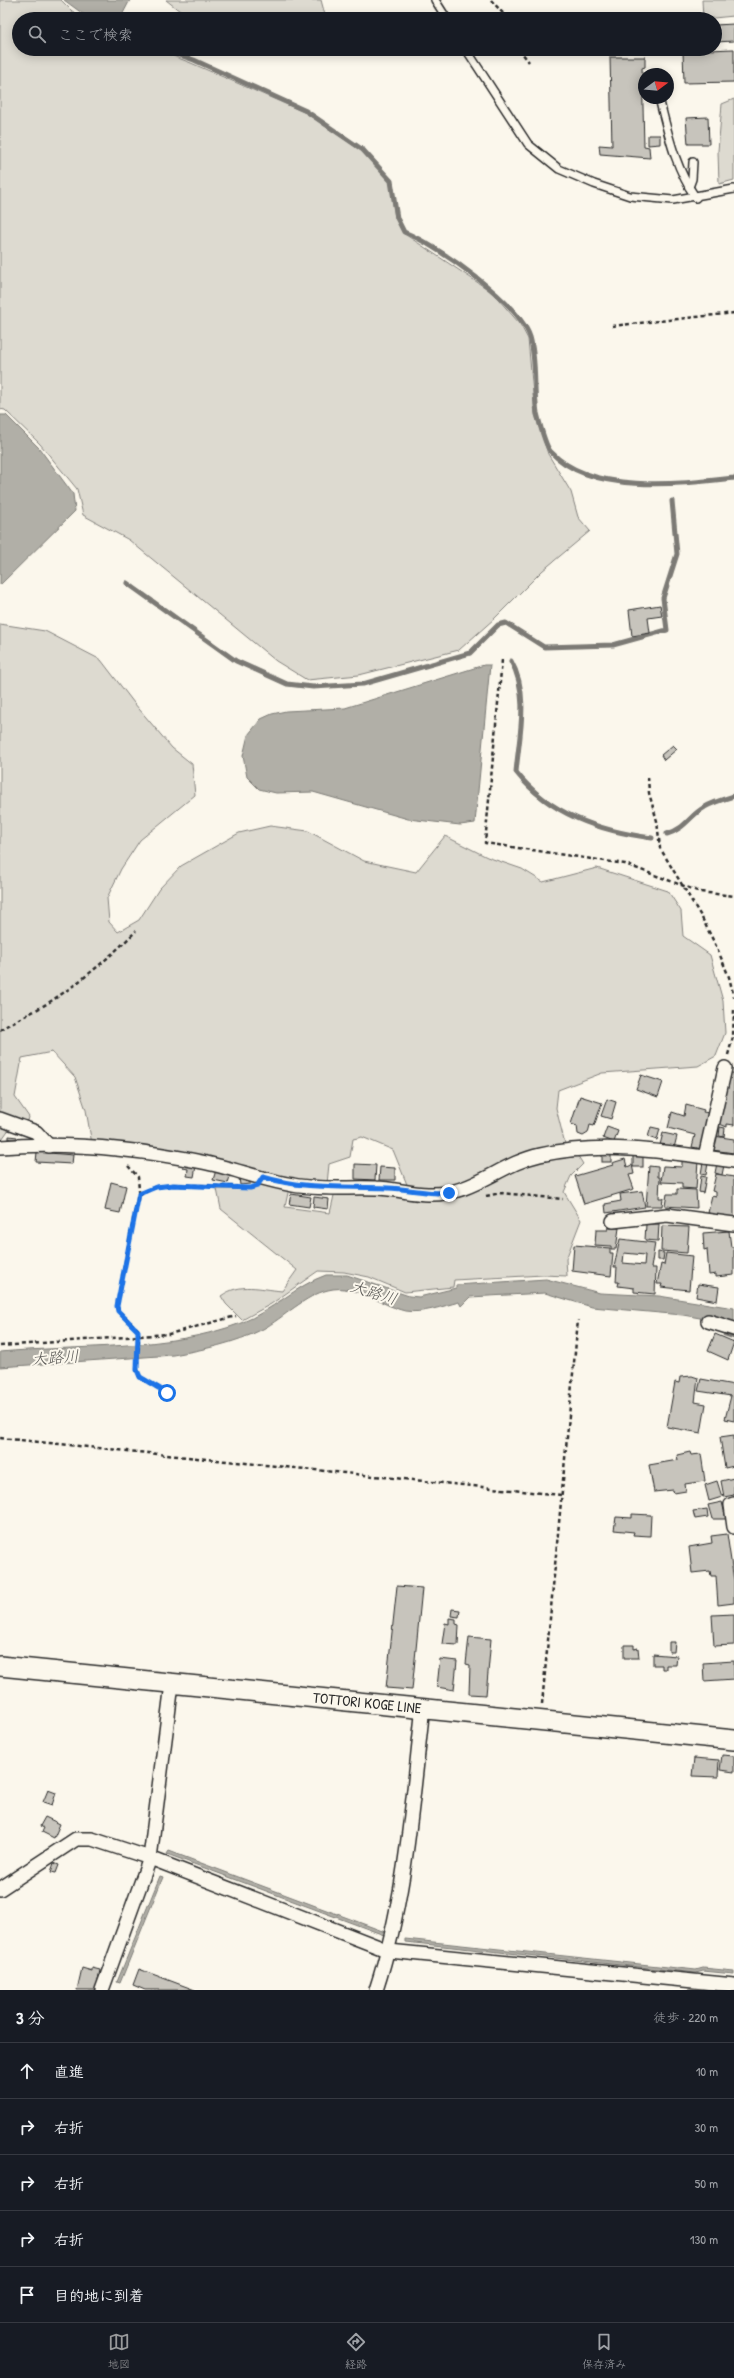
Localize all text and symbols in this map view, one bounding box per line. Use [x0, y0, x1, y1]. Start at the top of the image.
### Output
search box [12, 12, 722, 56]
icon: search [26, 23, 48, 45]
text: ここで検索 [58, 24, 133, 45]
north arrow [638, 68, 674, 104]
route end [440, 1184, 458, 1202]
water label: 大路川 [348, 1274, 400, 1310]
water label: 大路川 [30, 1344, 80, 1370]
route start [158, 1384, 176, 1402]
street label: TOTTORI KOGE LINE [312, 1687, 423, 1718]
text: 3 分 [16, 2006, 45, 2029]
text: 徒歩 · 220 m [654, 2008, 718, 2026]
icon: ahead [16, 2060, 38, 2082]
text: 直進 [54, 2061, 84, 2082]
text: 10 m [696, 2062, 718, 2080]
icon: right [16, 2116, 38, 2138]
text: 右折 [54, 2117, 84, 2138]
text: 30 m [695, 2118, 718, 2136]
icon: right [16, 2172, 38, 2194]
text: 右折 [54, 2173, 84, 2194]
text: 50 m [695, 2174, 718, 2192]
icon: right [16, 2228, 38, 2250]
text: 右折 [54, 2229, 84, 2250]
text: 130 m [690, 2230, 718, 2248]
icon: arrive [16, 2284, 38, 2306]
text: 目的地に到着 [54, 2285, 144, 2306]
tab: 地図 [108, 2331, 130, 2371]
tab: 経路 [345, 2331, 367, 2371]
tab: 保存済み [582, 2331, 626, 2371]

